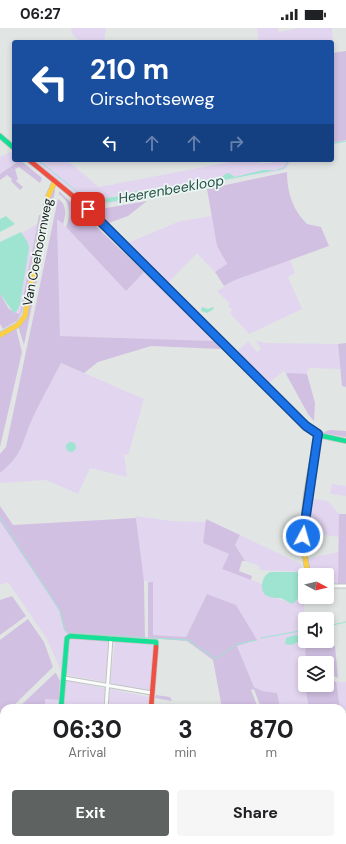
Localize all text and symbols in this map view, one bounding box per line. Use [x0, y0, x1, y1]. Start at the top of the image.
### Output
text: 06:27 [20, 4, 61, 24]
text: 210 m [90, 51, 169, 88]
icon: left [24, 56, 76, 108]
text: Oirschotseweg [90, 87, 214, 111]
icon: left [99, 132, 121, 154]
icon: ahead [141, 132, 163, 154]
icon: ahead [183, 132, 205, 154]
icon: right [225, 132, 247, 154]
water label: Heerenbeekloop [117, 171, 225, 207]
pin [71, 192, 105, 226]
street label: Van Coehoornweg [19, 197, 56, 308]
icon: arrive [77, 198, 99, 220]
position arrow [282, 515, 324, 557]
north arrow [298, 568, 334, 604]
map controls [298, 568, 334, 692]
button: sound [298, 612, 334, 648]
button: layers [298, 656, 334, 692]
text: 06:30 [52, 714, 122, 745]
text: 3 [178, 714, 193, 745]
text: 870 [249, 714, 294, 745]
text: Arrival [68, 744, 106, 761]
text: min [174, 744, 197, 761]
text: m [265, 744, 277, 761]
button: Exit [12, 790, 169, 836]
button: Share [177, 790, 334, 836]

